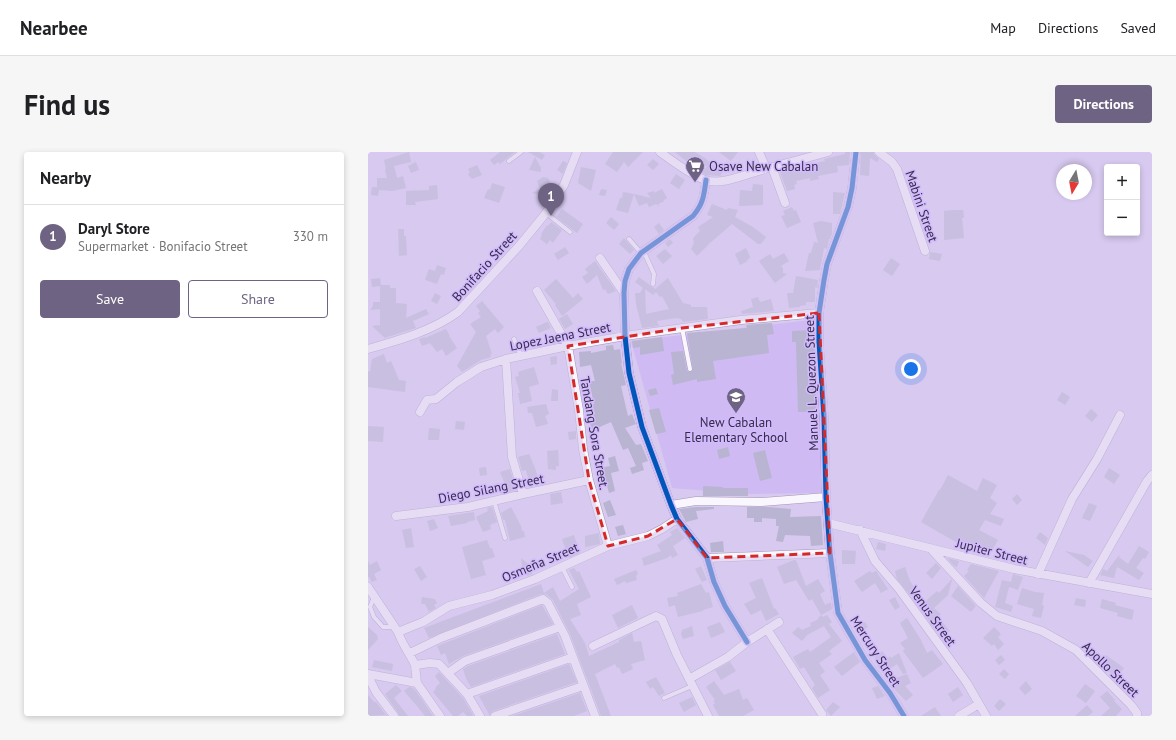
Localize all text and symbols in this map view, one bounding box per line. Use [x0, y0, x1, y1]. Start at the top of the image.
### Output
text: Nearbee [20, 16, 88, 40]
text: Map [990, 19, 1016, 37]
text: Directions [1038, 19, 1098, 37]
text: Saved [1120, 19, 1156, 37]
button: Directions [1055, 85, 1152, 123]
text: Find us [24, 86, 110, 123]
supermarket icon: Osave New Cabalan [684, 155, 706, 183]
place label: Osave New Cabalan [709, 158, 818, 175]
north arrow [1056, 164, 1092, 200]
map controls [1104, 164, 1140, 236]
button: + [1104, 164, 1140, 200]
text: Nearby [40, 167, 91, 189]
street label: Mabini Street [901, 168, 942, 245]
pin: 1 [538, 183, 564, 216]
button: − [1104, 200, 1140, 236]
text: Daryl Store [78, 219, 150, 238]
street label: Bonifacio Street [448, 227, 521, 305]
text: 1 [49, 228, 57, 245]
text: 330 m [293, 228, 328, 245]
text: Supermarket · Bonifacio Street [78, 238, 248, 255]
button: Save [40, 280, 180, 318]
button: Share [188, 280, 328, 318]
street label: Manuel L. Quezon Street [801, 314, 822, 451]
street label: Lopez Jaena Street [508, 318, 613, 355]
your location [901, 359, 921, 379]
street label: Tandang Sora Street. [576, 375, 613, 491]
school or university icon: New Cabalan Elementary School [725, 386, 747, 414]
place label: New Cabalan Elementary School [684, 414, 788, 446]
street label: Diego Silang Street [437, 470, 546, 507]
street label: Jupiter Street [953, 534, 1030, 569]
street label: Osmeña Street [499, 538, 582, 586]
street label: Venus Street [905, 582, 960, 650]
street label: Mercury Street [846, 613, 905, 690]
street label: Apollo Street [1079, 638, 1143, 701]

